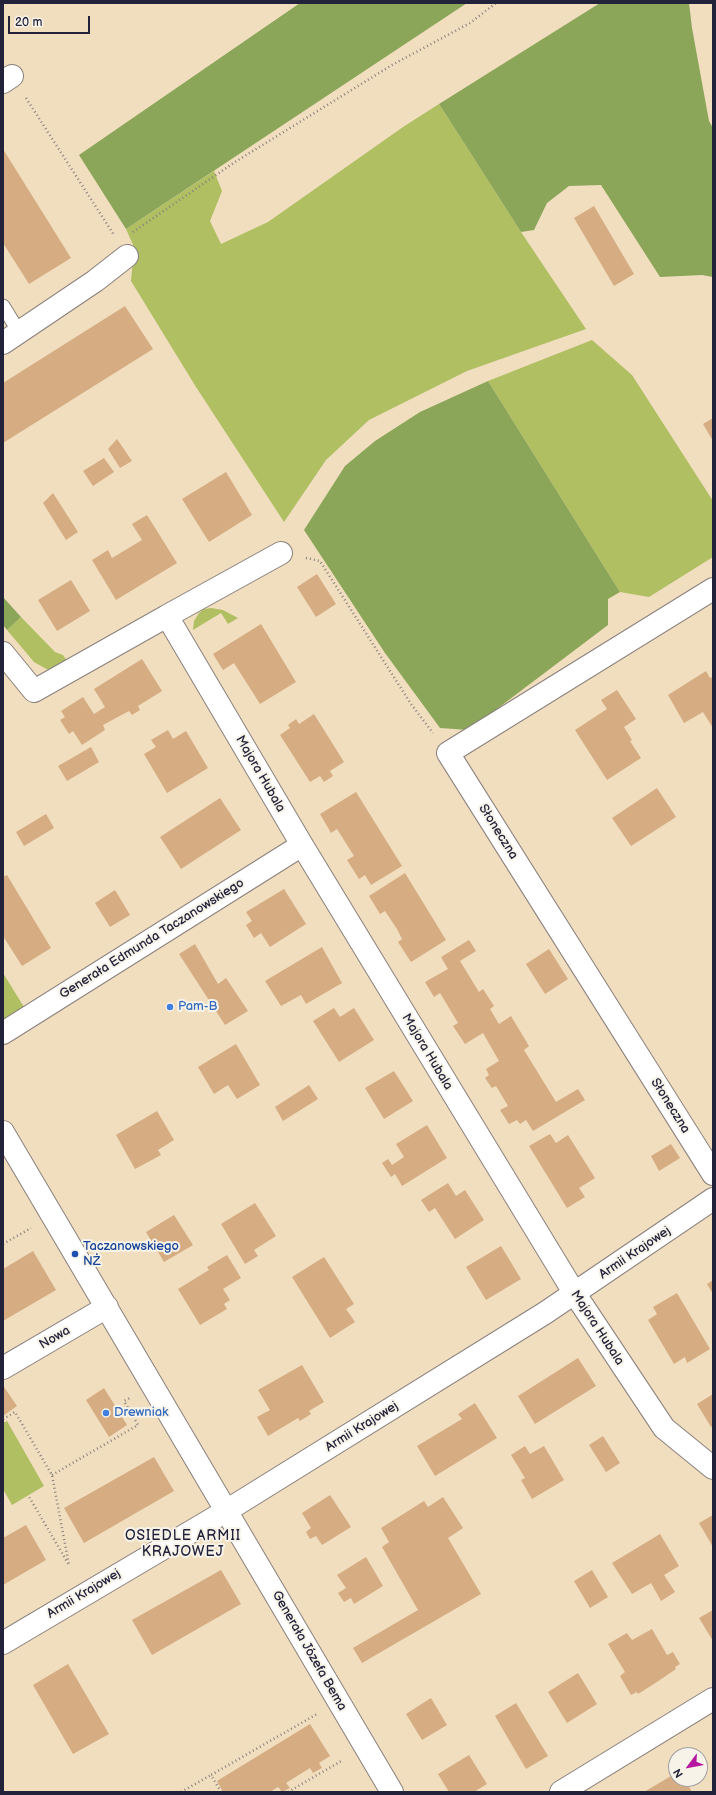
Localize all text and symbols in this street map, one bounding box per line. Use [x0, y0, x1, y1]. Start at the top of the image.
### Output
scale bar [10, 8, 92, 34]
text: 20 m [15, 15, 42, 30]
street label: Majora Hubala [232, 733, 288, 815]
street label: Słoneczna [475, 802, 521, 862]
street label: Generała Edmunda Taczanowskiego [57, 875, 247, 1003]
place label: Pam-B [178, 999, 217, 1015]
marker: Pam-B [165, 1002, 175, 1012]
street label: Majora Hubala [398, 1011, 456, 1093]
street label: Słoneczna [647, 1076, 693, 1136]
street label: Armii Krajowej [596, 1223, 674, 1283]
place label: Taczanowskiego NŻ [83, 1239, 179, 1270]
marker: Taczanowskiego NŻ [70, 1249, 80, 1259]
street label: Majora Hubala [567, 1288, 627, 1368]
street label: Nowa [37, 1323, 73, 1353]
street label: Armii Krajowej [323, 1398, 401, 1456]
place label: Drewniak [114, 1405, 168, 1421]
marker: Drewniak [101, 1408, 111, 1418]
district label: OSIEDLE ARMII KRAJOWEJ [125, 1528, 241, 1560]
street label: Armii Krajowej [44, 1566, 124, 1622]
street label: Generała Józefa Bema [268, 1588, 350, 1714]
north arrow [668, 1747, 708, 1787]
text: N [671, 1766, 686, 1780]

